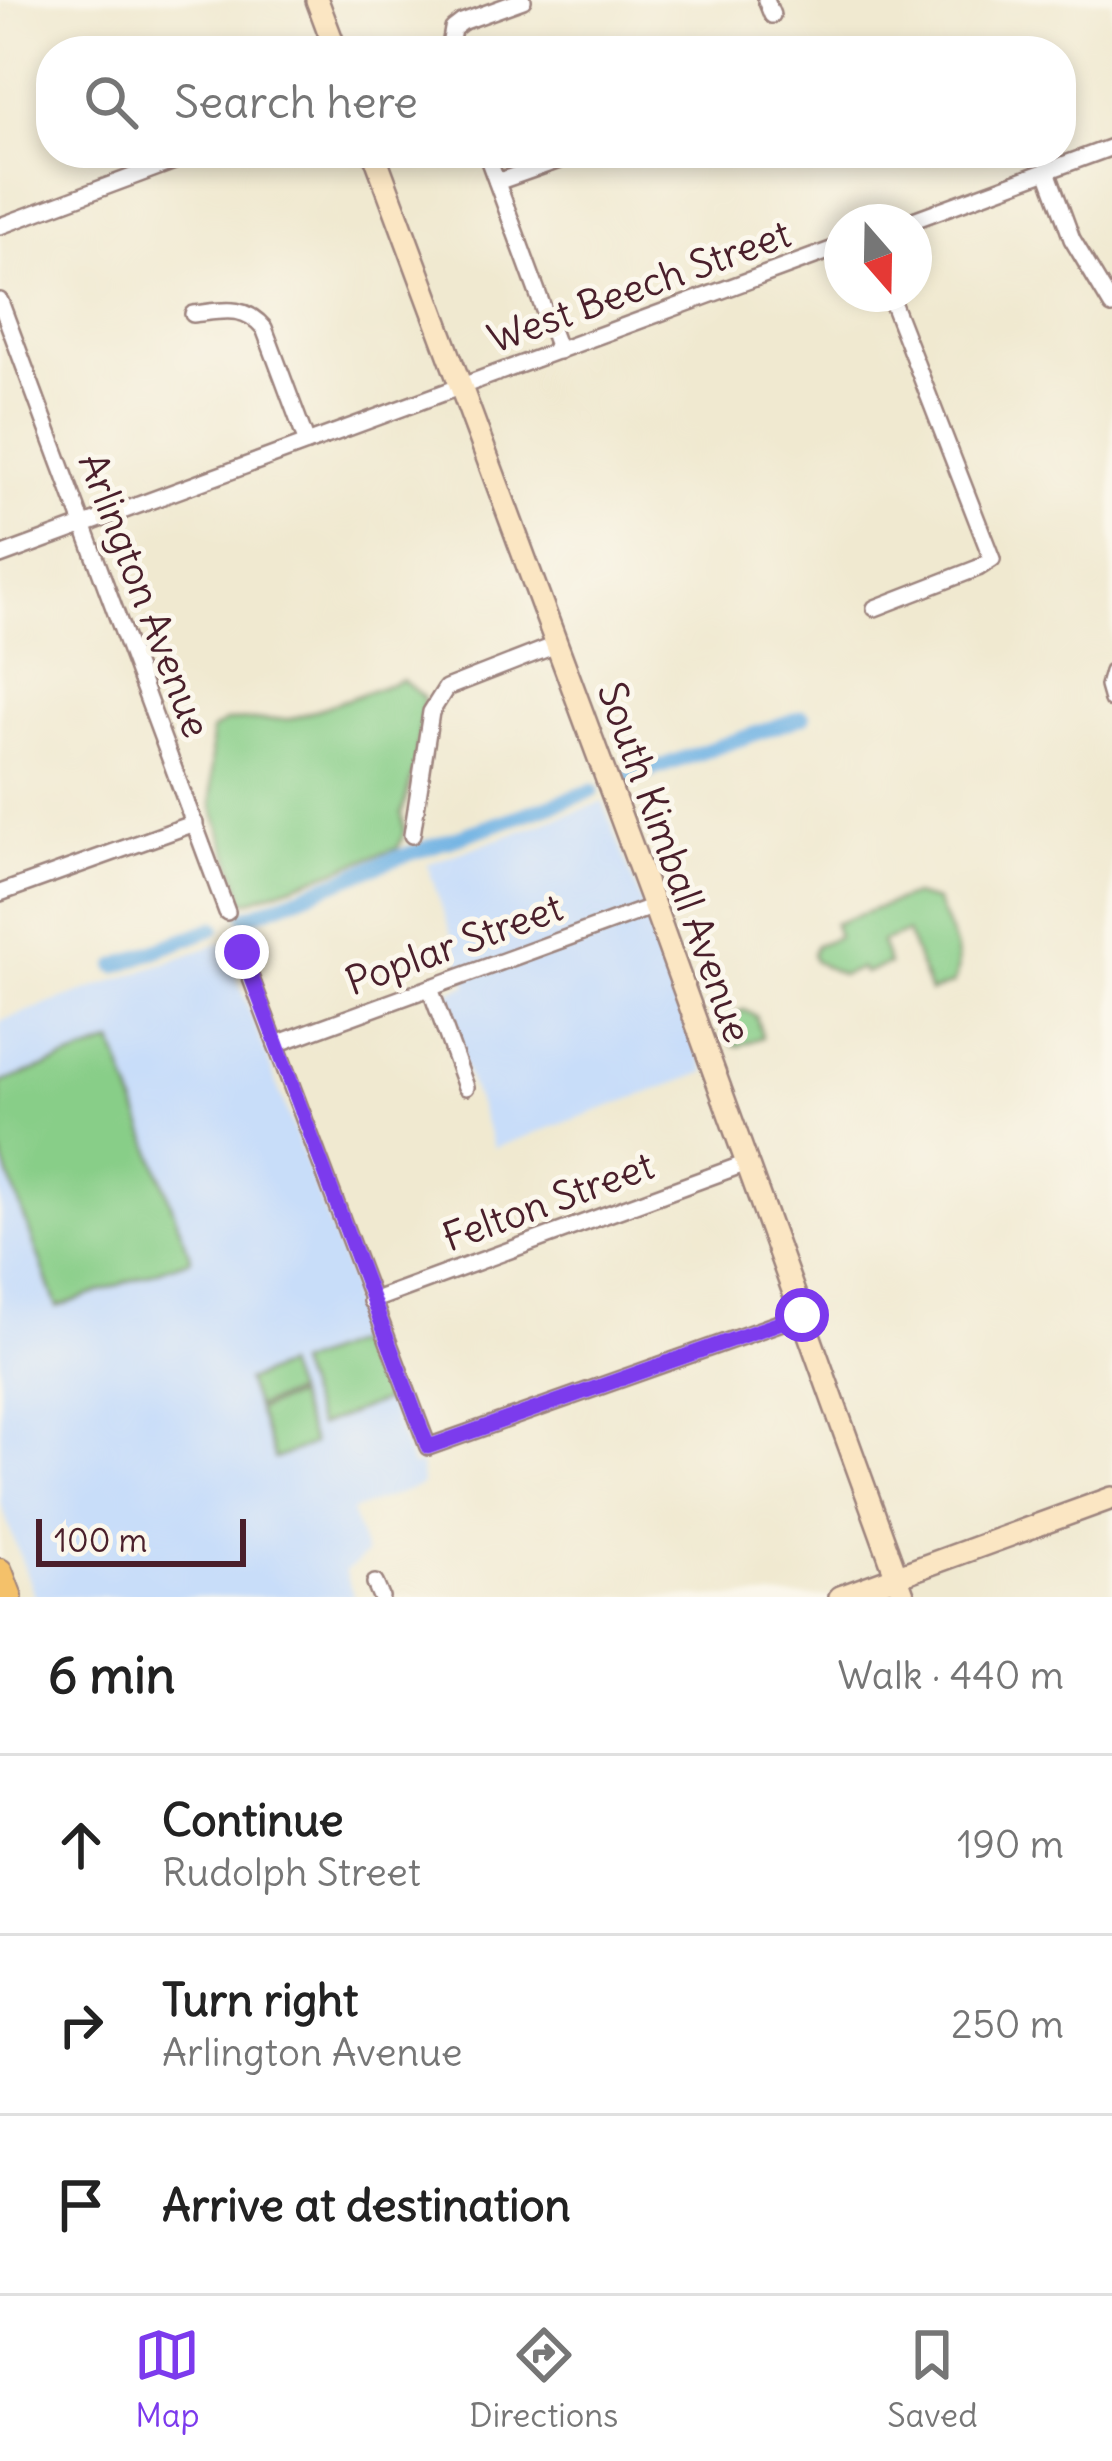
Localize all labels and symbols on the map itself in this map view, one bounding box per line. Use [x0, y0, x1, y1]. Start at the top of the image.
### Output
north arrow [824, 204, 932, 312]
street label: West Beech Street [481, 209, 797, 364]
street label: Arlington Avenue [68, 446, 221, 744]
street label: South Kimball Avenue [587, 675, 762, 1049]
street label: Poplar Street [339, 883, 569, 1006]
route end [215, 925, 269, 979]
street label: Felton Street [436, 1141, 660, 1262]
route start [775, 1288, 829, 1342]
scale bar [36, 1513, 246, 1566]

